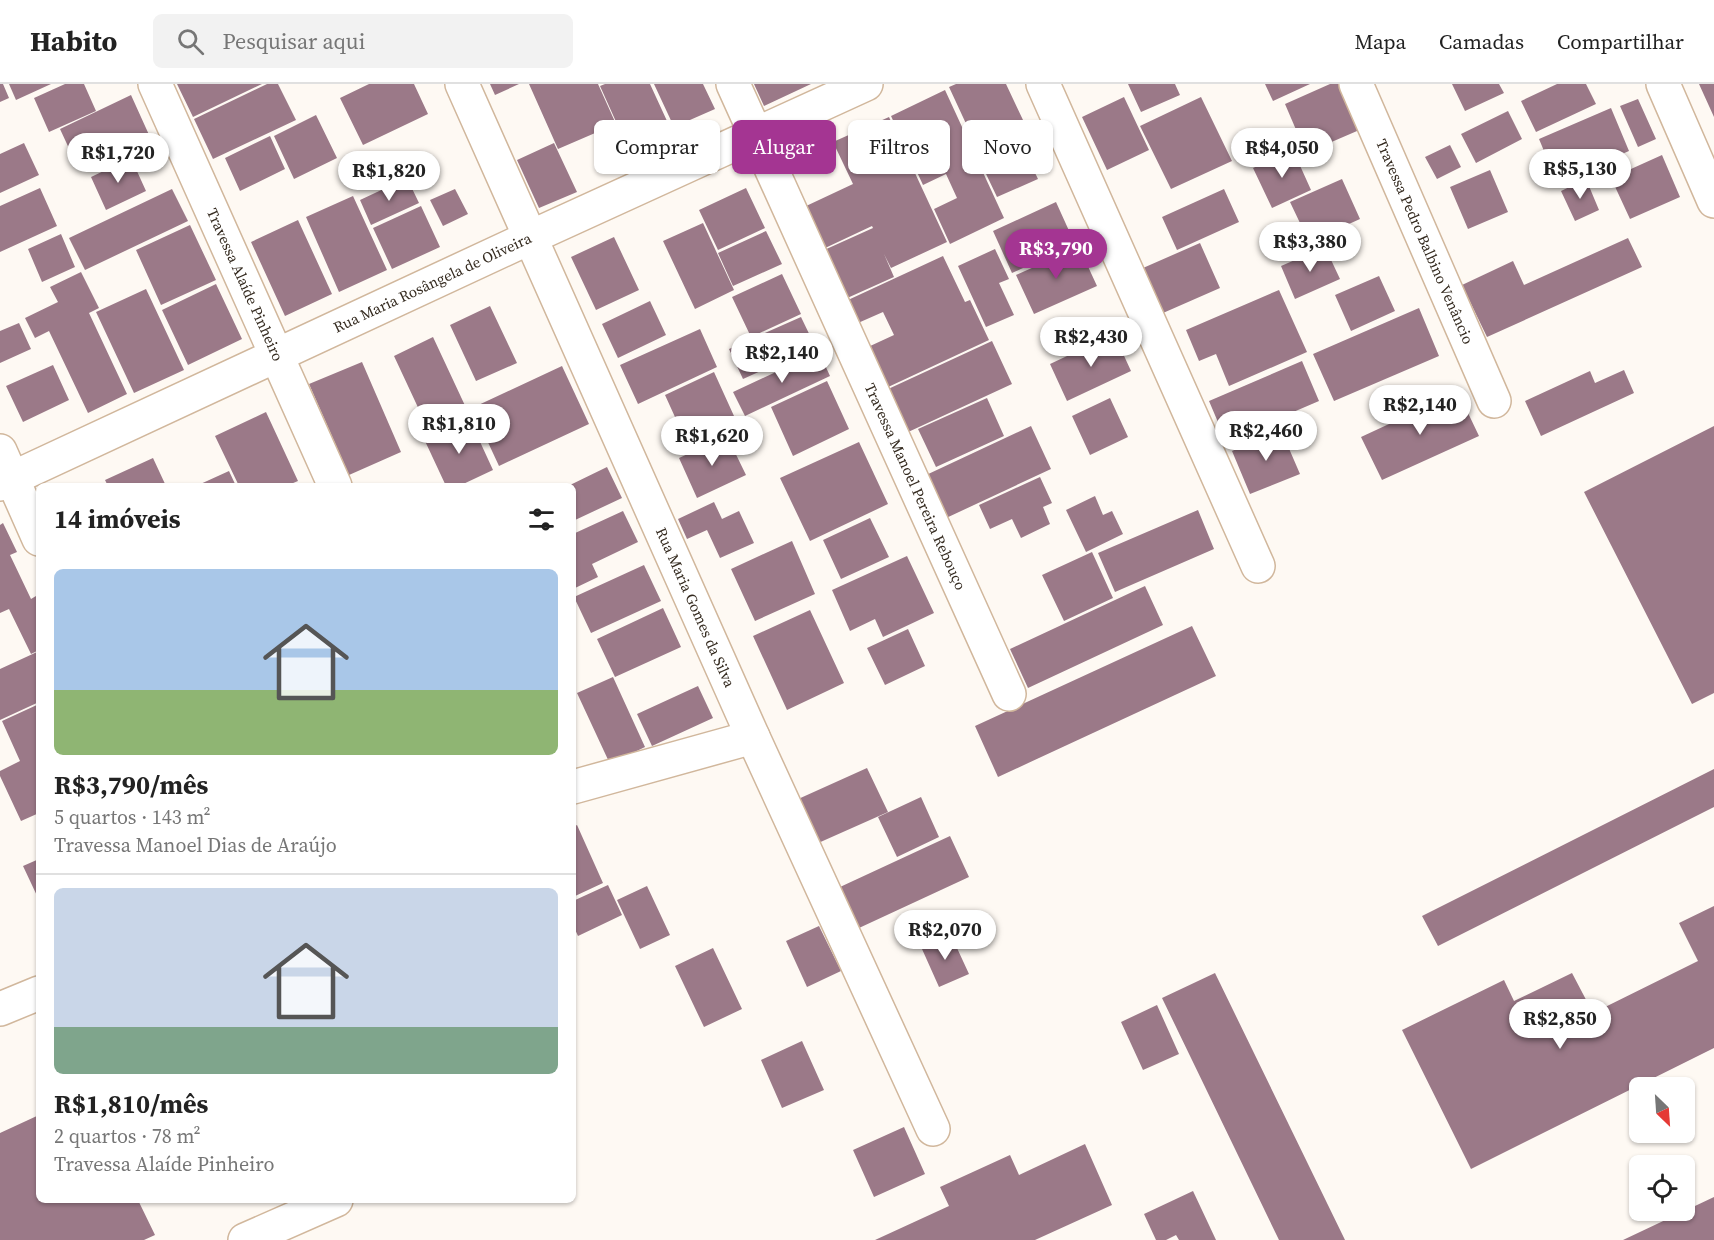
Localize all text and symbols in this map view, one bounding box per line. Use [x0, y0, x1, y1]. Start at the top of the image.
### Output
search box [153, 14, 573, 68]
text: Habito [30, 22, 117, 60]
icon: search [174, 25, 207, 58]
text: Pesquisar aqui [222, 26, 365, 56]
text: Mapa [1354, 27, 1406, 56]
text: Camadas [1439, 27, 1524, 56]
text: Compartilhar [1557, 27, 1684, 56]
chip: Comprar [594, 120, 720, 174]
chip: Alugar [732, 120, 836, 174]
chip: Filtros [848, 120, 950, 174]
chip: Novo [962, 120, 1053, 174]
pin: R$4,050 [1227, 128, 1337, 179]
pin: R$1,720 [63, 133, 173, 184]
text: R$4,050 [1245, 133, 1319, 161]
street label: Travessa Pedro Balbino Venâncio [1371, 136, 1479, 347]
text: R$1,720 [81, 138, 155, 166]
pin: R$5,130 [1525, 149, 1635, 200]
pin: R$1,820 [334, 151, 444, 202]
text: R$5,130 [1543, 154, 1617, 182]
text: R$1,820 [352, 156, 426, 184]
street label: Travessa Alaíde Pinheiro [202, 205, 289, 364]
pin: R$3,380 [1255, 222, 1365, 273]
street label: Rua Maria Rosângela de Oliveira [330, 227, 535, 337]
text: R$3,380 [1273, 227, 1347, 255]
pin: R$3,790 [1001, 229, 1111, 280]
text: R$3,790 [1019, 234, 1093, 262]
pin: R$2,430 [1036, 317, 1146, 368]
text: R$2,430 [1054, 322, 1128, 350]
pin: R$2,140 [727, 333, 837, 384]
text: R$2,140 [745, 338, 819, 366]
street label: Travessa Manoel Pereira Rebouço [860, 380, 972, 593]
pin: R$2,140 [1365, 385, 1475, 436]
text: R$2,140 [1383, 390, 1457, 418]
pin: R$1,810 [404, 404, 514, 455]
text: R$1,810 [422, 409, 496, 437]
pin: R$2,460 [1211, 411, 1321, 462]
pin: R$1,620 [657, 416, 767, 467]
text: R$2,460 [1229, 416, 1303, 444]
text: R$1,620 [675, 421, 749, 449]
text: 14 imóveis [54, 501, 181, 537]
icon: filters [525, 503, 558, 536]
street label: Rua Maria Gomes da Silva [651, 524, 741, 691]
icon: home [252, 608, 360, 716]
text: R$3,790/mês [54, 767, 208, 803]
text: 5 quartos · 143 m² [54, 803, 211, 831]
text: Travessa Manoel Dias de Araújo [54, 831, 337, 859]
pin: R$2,070 [890, 910, 1000, 961]
text: R$2,070 [908, 915, 982, 943]
icon: home [252, 927, 360, 1035]
pin: R$2,850 [1505, 999, 1615, 1050]
text: R$2,850 [1523, 1004, 1597, 1032]
north arrow [1629, 1077, 1695, 1143]
map controls [1629, 1077, 1695, 1221]
text: R$1,810/mês [54, 1086, 208, 1122]
text: 2 quartos · 78 m² [54, 1122, 201, 1150]
text: Travessa Alaíde Pinheiro [54, 1150, 274, 1178]
button: locate [1629, 1155, 1695, 1221]

